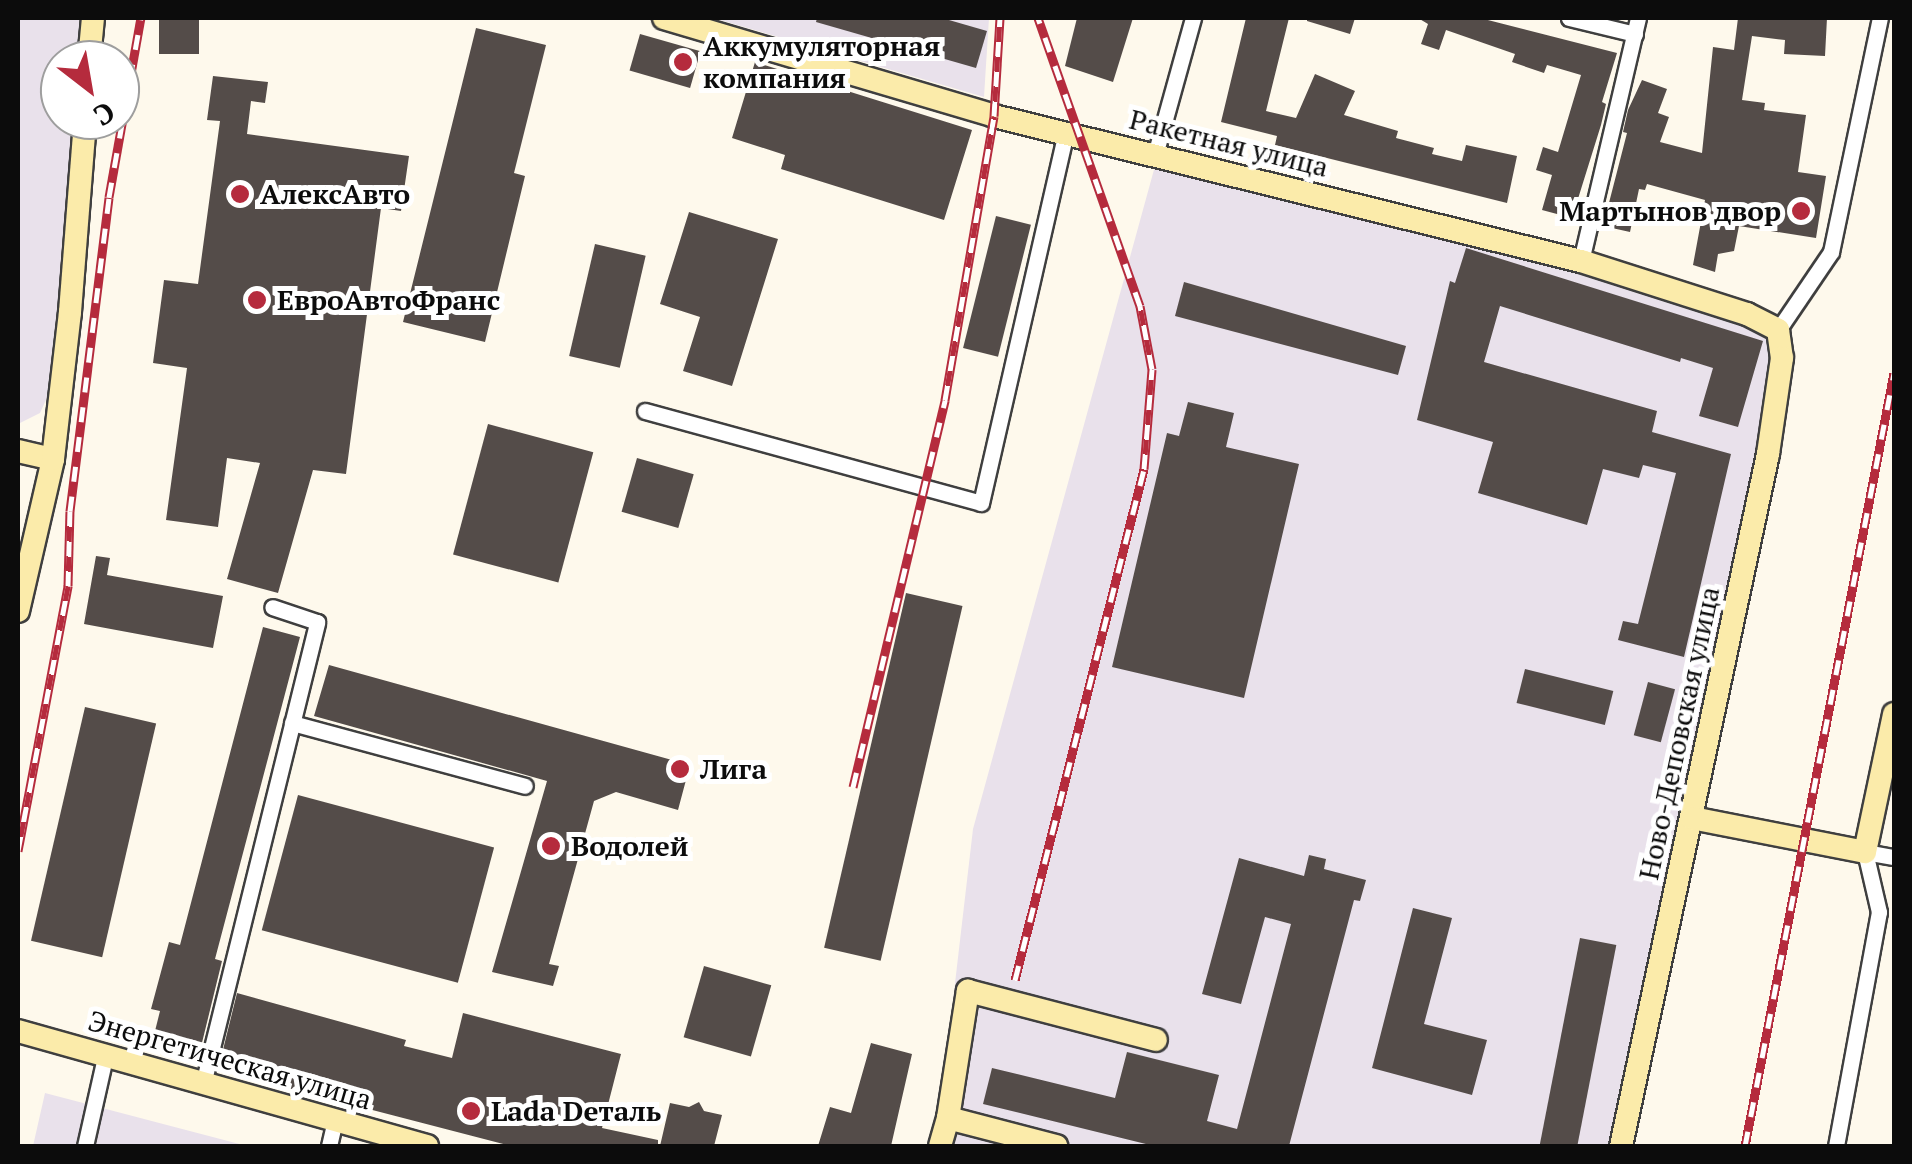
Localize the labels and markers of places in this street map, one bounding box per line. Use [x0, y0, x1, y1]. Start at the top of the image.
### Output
place label: Аккумуляторная компания [703, 29, 940, 95]
marker: Аккумуляторная компания [672, 51, 694, 73]
place label: АлексАвто [260, 177, 410, 211]
marker: АлексАвто [229, 183, 251, 205]
place label: Мартынов двор [1559, 194, 1781, 228]
marker: Мартынов двор [1790, 200, 1812, 222]
place label: ЕвроАвтоФранс [277, 283, 500, 317]
marker: ЕвроАвтоФранс [246, 289, 268, 311]
place label: Лига [700, 752, 767, 786]
marker: Лига [669, 758, 691, 780]
place label: Водолей [571, 829, 688, 863]
marker: Водолей [540, 835, 562, 857]
place label: Lada Dеталь [491, 1094, 661, 1128]
marker: Lada Dеталь [460, 1100, 482, 1122]

